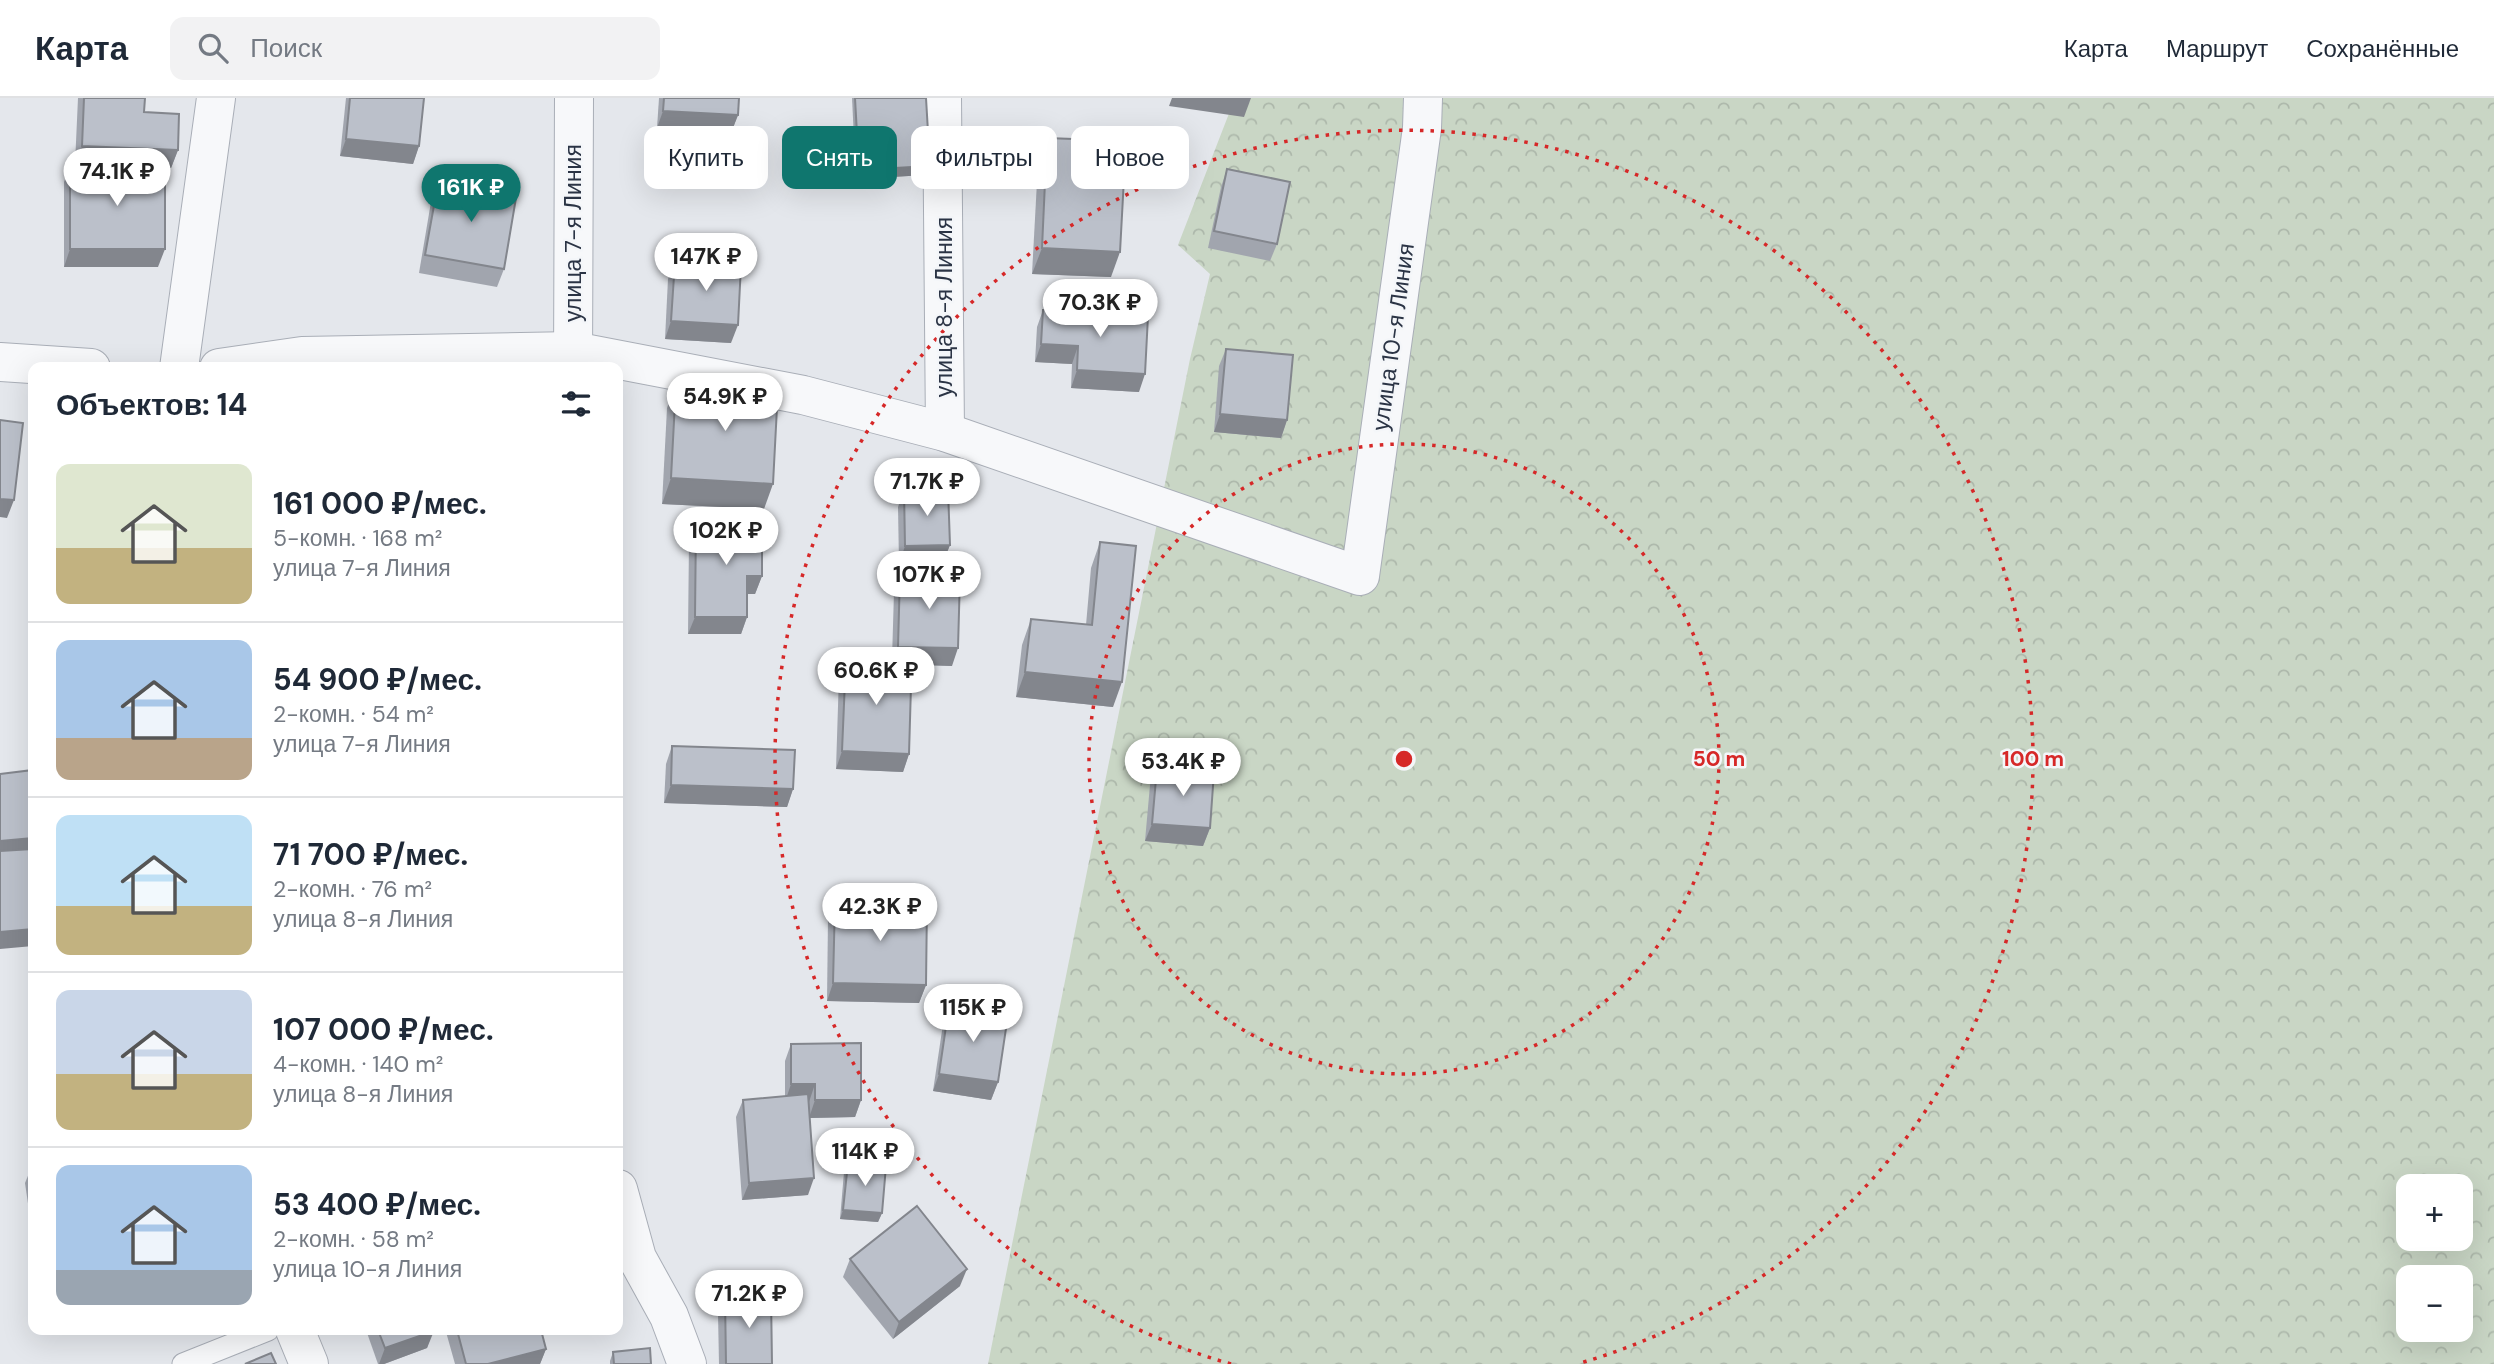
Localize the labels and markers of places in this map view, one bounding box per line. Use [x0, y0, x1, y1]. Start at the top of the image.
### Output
pin: 74.1K ₽ [52, 148, 182, 208]
pin: 161K ₽ [414, 164, 528, 224]
pin: 147K ₽ [649, 234, 763, 293]
pin: 70.3K ₽ [1035, 280, 1165, 339]
pin: 54.9K ₽ [660, 374, 790, 433]
pin: 71.7K ₽ [862, 458, 992, 518]
pin: 102K ₽ [669, 508, 783, 567]
pin: 107K ₽ [872, 552, 986, 611]
pin: 60.6K ₽ [811, 648, 941, 707]
pin: 53.4K ₽ [1118, 738, 1248, 798]
centre of rings [1392, 747, 1416, 771]
pin: 42.3K ₽ [815, 884, 945, 943]
pin: 115K ₽ [916, 984, 1030, 1044]
pin: 114K ₽ [808, 1128, 922, 1188]
pin: 71.2K ₽ [684, 1270, 814, 1330]

